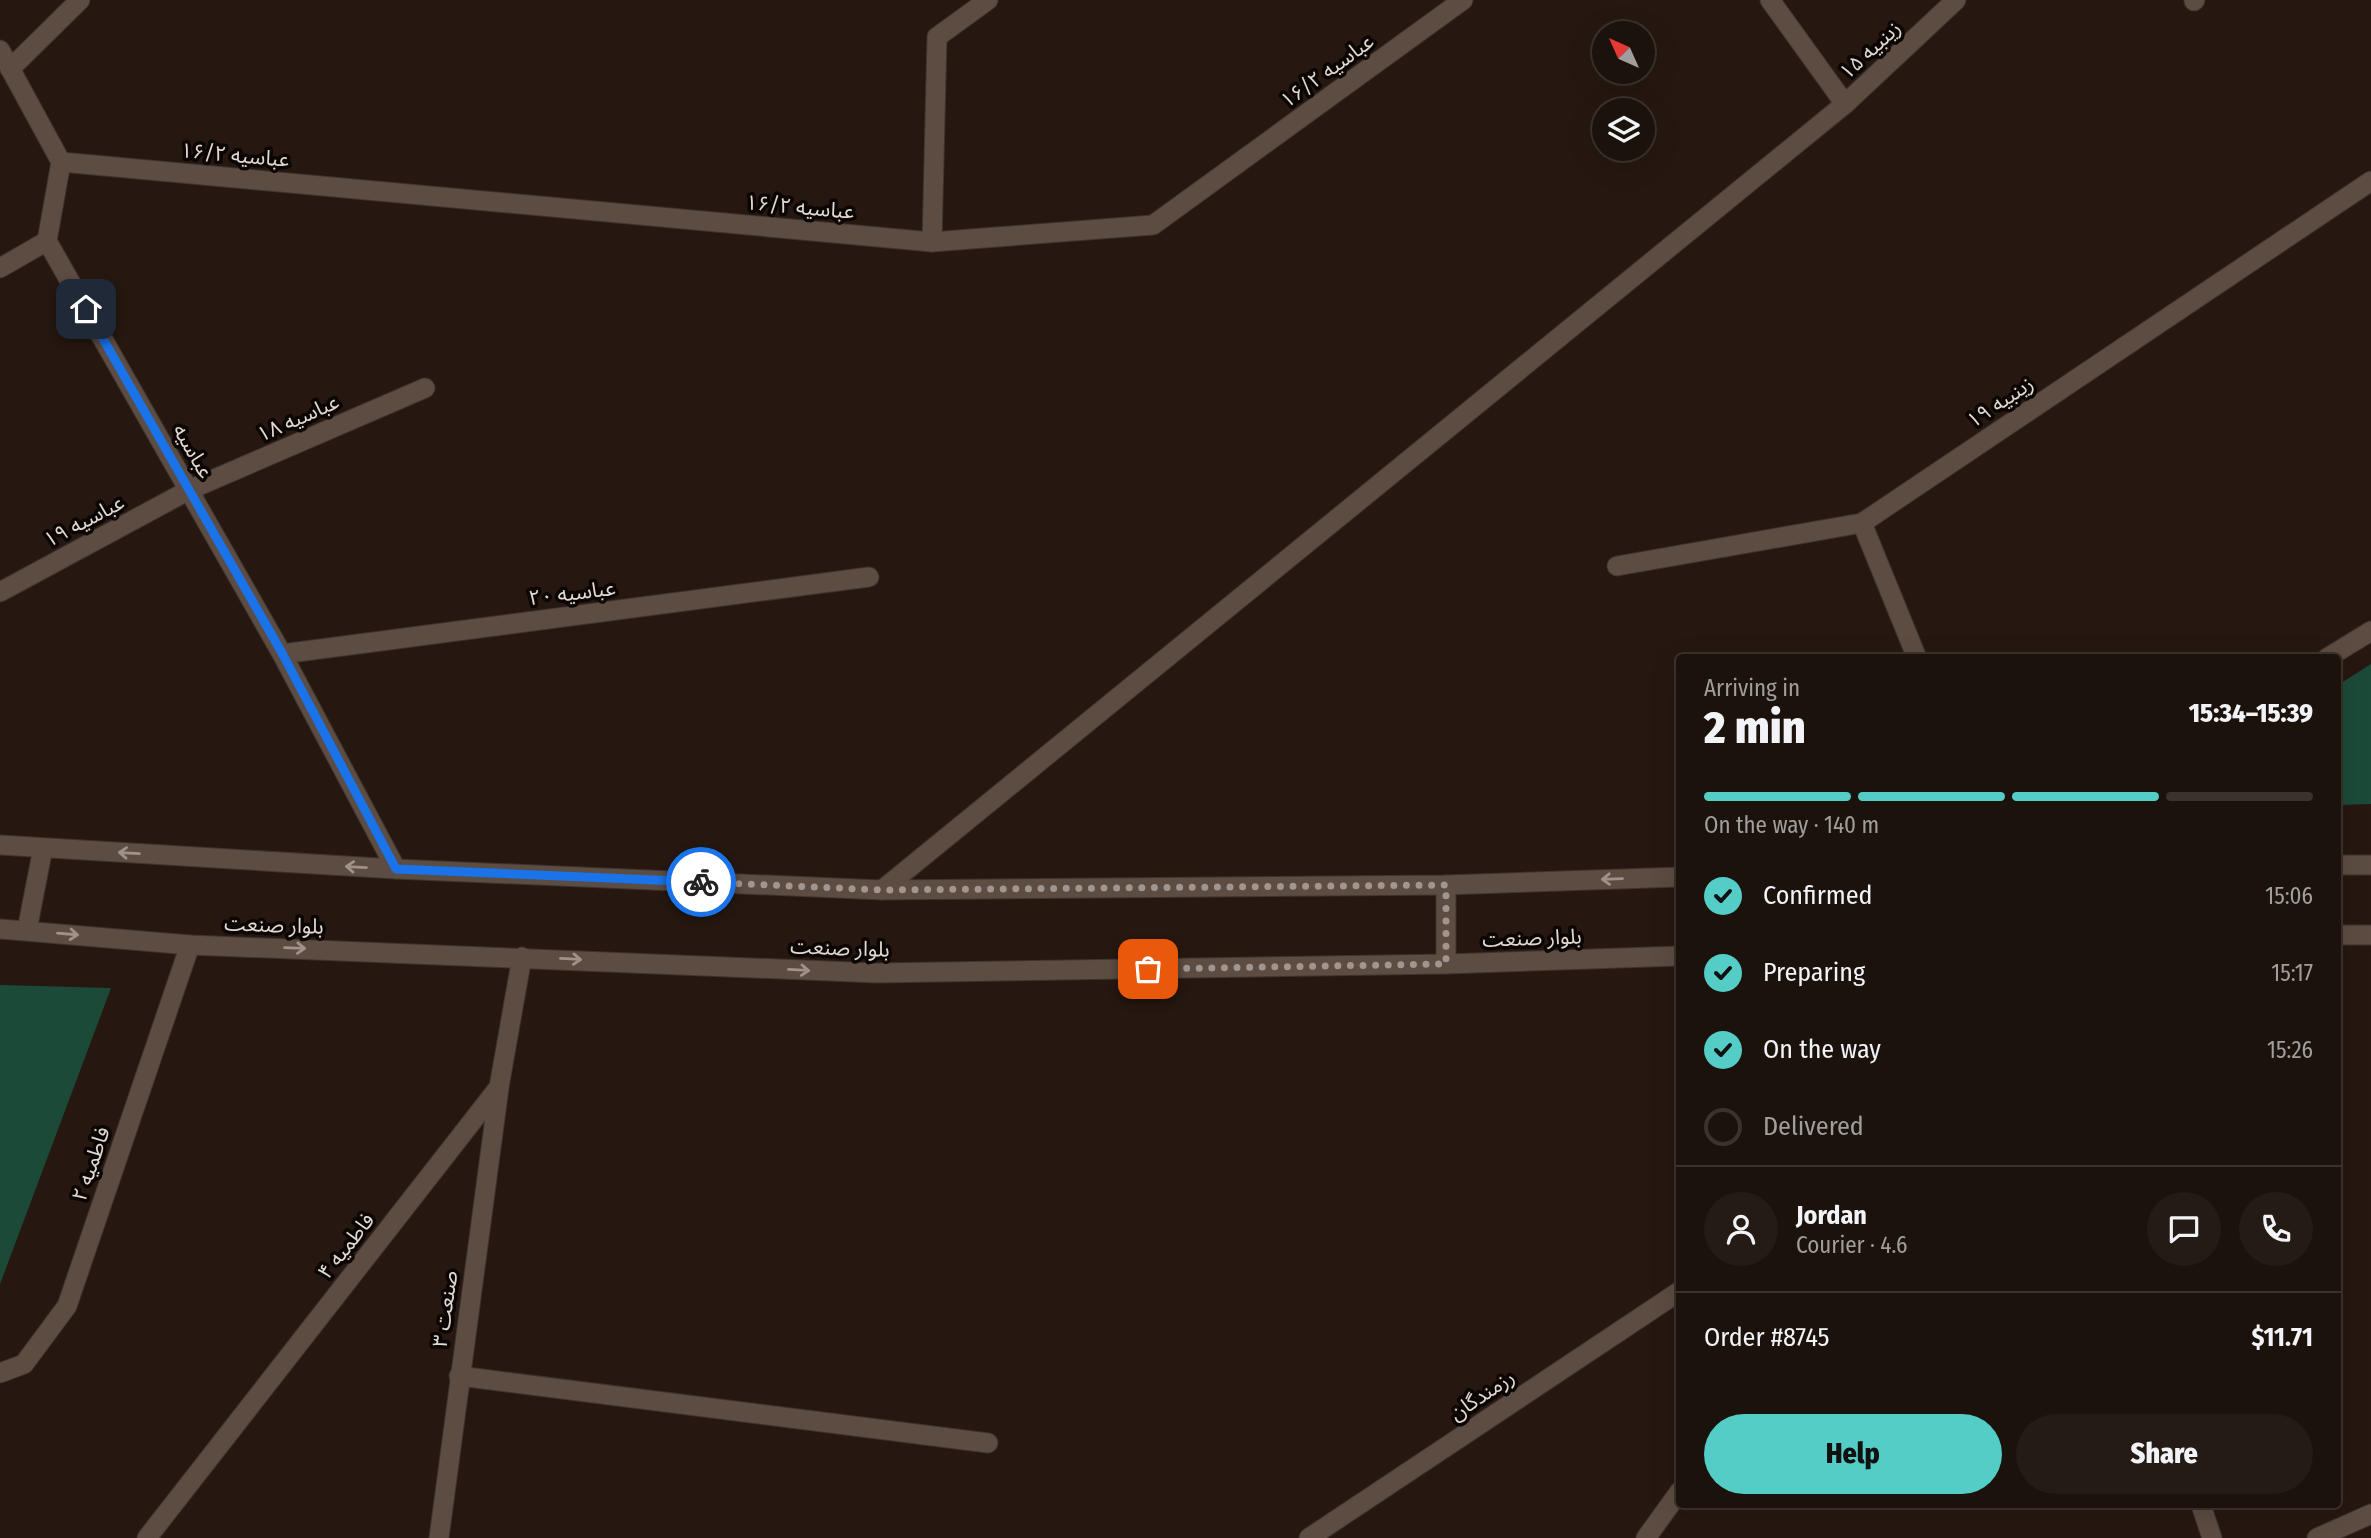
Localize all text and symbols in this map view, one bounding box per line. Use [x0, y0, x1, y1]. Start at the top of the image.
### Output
street label: زینبیه ۱۵ [1834, 15, 1906, 85]
north arrow [1592, 21, 1656, 84]
map controls [1592, 21, 1655, 161]
street label: عباسیه ۱۶/۲ [1275, 28, 1379, 114]
button: layers [1592, 98, 1655, 161]
street label: عباسیه ۱۶/۲ [179, 137, 291, 173]
street label: عباسیه ۱۶/۲ [744, 189, 856, 225]
pin [56, 279, 116, 339]
icon: home [67, 290, 105, 328]
street label: زینبیه ۱۹ [1962, 370, 2038, 434]
street label: عباسیه ۱۸ [253, 388, 343, 448]
street label: عباسیه [167, 419, 219, 483]
street label: عباسیه ۱۹ [39, 489, 129, 553]
street label: عباسیه ۲۰ [527, 575, 617, 611]
text: Arriving in [1704, 674, 1800, 702]
text: 15:34–15:39 [2189, 698, 2313, 729]
text: 2 min [1704, 700, 1806, 755]
text: On the way · 140 m [1704, 811, 1879, 839]
one-way arrow [118, 847, 141, 860]
courier [666, 847, 736, 917]
one-way arrow [345, 860, 368, 873]
icon: bike [682, 863, 720, 901]
one-way arrow [1601, 873, 1624, 886]
icon: check [1704, 877, 1742, 915]
text: Confirmed [1763, 880, 1873, 911]
text: 15:06 [2265, 882, 2313, 910]
street label: بلوار صنعت [224, 910, 324, 940]
street label: بلوار صنعت [1482, 923, 1582, 953]
one-way arrow [56, 928, 79, 941]
street label: بلوار صنعت [790, 933, 890, 963]
pin [1118, 939, 1178, 999]
one-way arrow [283, 942, 306, 955]
icon: bag [1129, 950, 1167, 988]
one-way arrow [560, 953, 582, 966]
icon: check [1704, 954, 1742, 992]
text: Preparing [1763, 957, 1865, 988]
text: 15:17 [2271, 959, 2313, 987]
one-way arrow [787, 963, 810, 976]
icon: check [1704, 1031, 1742, 1069]
text: On the way [1763, 1034, 1881, 1065]
text: 15:26 [2267, 1036, 2313, 1064]
text: Delivered [1763, 1111, 1864, 1142]
street label: فاطمیه ۲ [66, 1123, 116, 1205]
button: person [1704, 1192, 1778, 1266]
button: chat [2147, 1192, 2221, 1266]
button: phone [2239, 1192, 2313, 1266]
text: Jordan [1796, 1200, 1867, 1231]
street label: فاطمیه ۴ [312, 1208, 380, 1284]
text: Courier · 4.6 [1796, 1231, 1907, 1259]
street label: صنعت ۳ [427, 1269, 463, 1349]
text: Order #8745 [1704, 1322, 1830, 1353]
text: $11.71 [2252, 1322, 2313, 1353]
street label: رزمندگان [1444, 1364, 1520, 1426]
button: Help [1704, 1414, 2002, 1494]
button: Share [2016, 1414, 2313, 1494]

